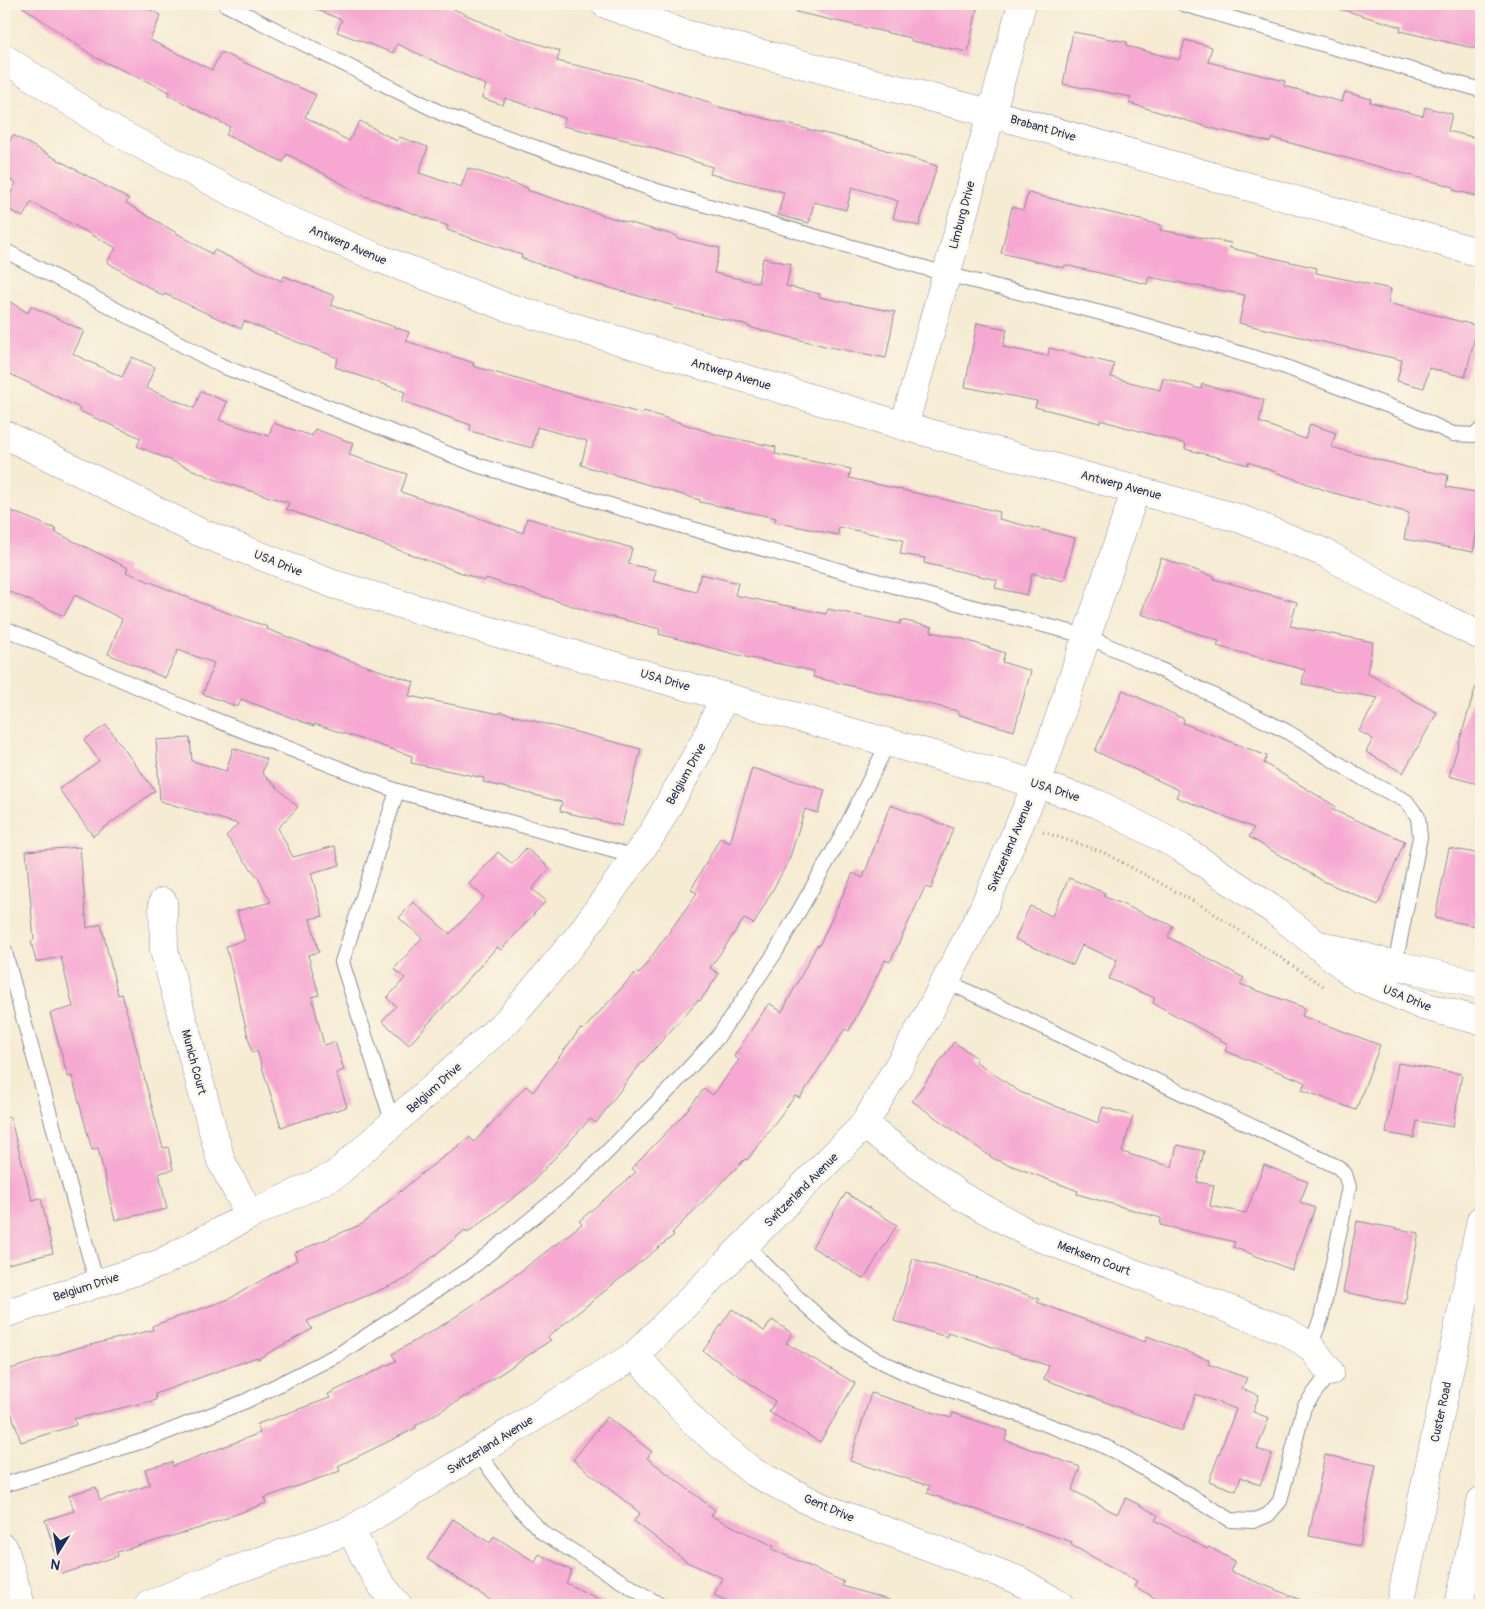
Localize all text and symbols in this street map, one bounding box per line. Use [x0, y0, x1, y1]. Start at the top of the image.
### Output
street label: Brabant Drive [1008, 112, 1077, 145]
street label: Limburg Drive [946, 179, 979, 251]
street label: Antwerp Avenue [307, 222, 389, 269]
street label: Antwerp Avenue [689, 355, 773, 394]
street label: Antwerp Avenue [1079, 468, 1163, 503]
street label: USA Drive [251, 547, 304, 580]
street label: USA Drive [638, 666, 691, 695]
street label: Belgium Drive [663, 741, 710, 808]
street label: USA Drive [1028, 775, 1081, 806]
street label: Switzerland Avenue [984, 798, 1037, 895]
street label: USA Drive [1380, 982, 1433, 1015]
street label: Munich Court [178, 1028, 209, 1097]
street label: Belgium Drive [404, 1060, 465, 1117]
street label: Switzerland Avenue [761, 1150, 842, 1231]
street label: Merksem Court [1055, 1238, 1133, 1279]
street label: Belgium Drive [51, 1270, 121, 1305]
street label: Custer Road [1428, 1380, 1455, 1444]
street label: Switzerland Avenue [444, 1413, 536, 1478]
street label: Gent Drive [801, 1491, 856, 1526]
north arrow [32, 1526, 82, 1576]
text: N [49, 1555, 62, 1574]

